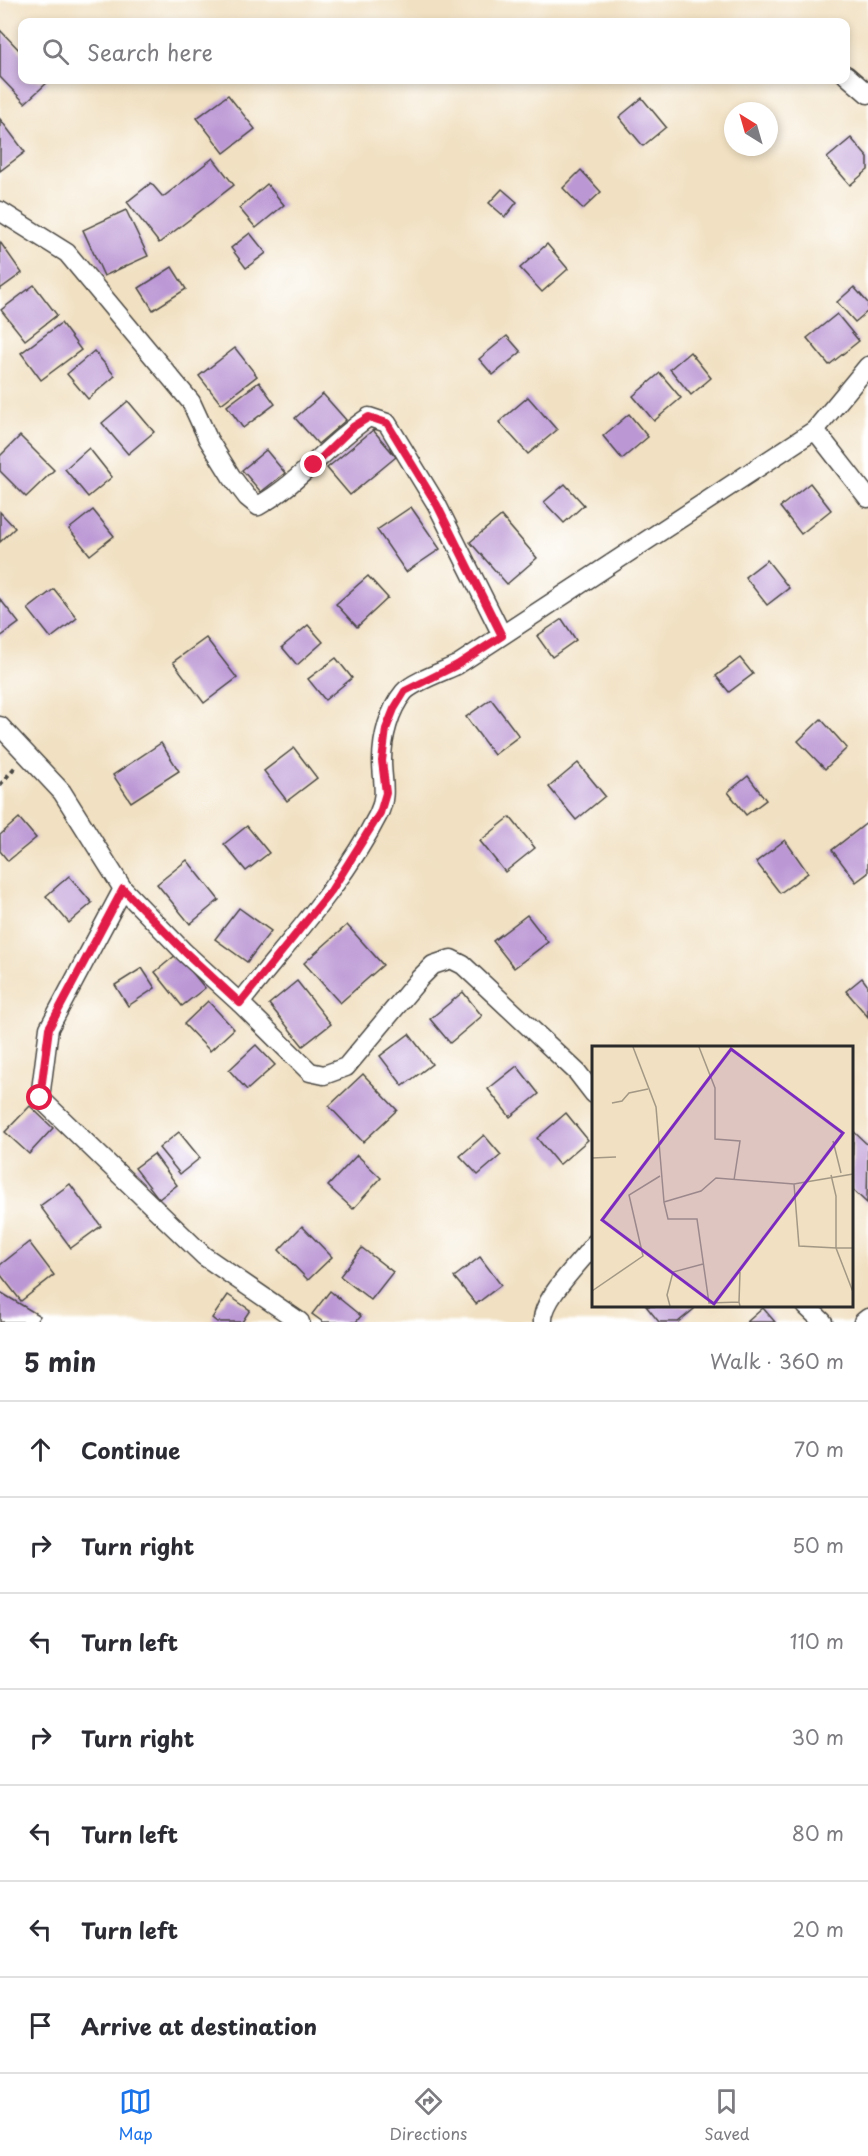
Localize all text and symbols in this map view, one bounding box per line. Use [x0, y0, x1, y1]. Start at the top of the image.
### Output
search box [18, 18, 850, 84]
icon: search [39, 35, 72, 68]
text: Search here [87, 35, 213, 68]
north arrow [724, 102, 778, 156]
route end [300, 451, 326, 477]
inset map [592, 1046, 853, 1307]
route start [26, 1084, 52, 1110]
text: 5 min [24, 1342, 96, 1381]
text: Walk · 360 m [710, 1346, 844, 1376]
icon: ahead [24, 1433, 57, 1466]
text: Continue [81, 1433, 180, 1466]
text: 70 m [794, 1434, 844, 1464]
icon: right [24, 1529, 57, 1562]
text: Turn right [81, 1529, 194, 1562]
text: 50 m [792, 1530, 844, 1560]
icon: left [24, 1625, 57, 1658]
text: Turn left [81, 1625, 178, 1658]
text: 110 m [790, 1626, 844, 1656]
icon: right [24, 1721, 57, 1754]
text: Turn right [81, 1721, 194, 1754]
text: 30 m [791, 1722, 844, 1752]
icon: left [24, 1817, 57, 1850]
text: Turn left [81, 1817, 178, 1850]
text: 80 m [792, 1818, 844, 1848]
icon: left [24, 1913, 57, 1946]
text: Turn left [81, 1913, 178, 1946]
text: 20 m [792, 1914, 844, 1944]
icon: arrive [24, 2009, 57, 2042]
text: Arrive at destination [81, 2009, 317, 2042]
tab: Map [118, 2085, 153, 2145]
tab: Directions [389, 2085, 467, 2145]
tab: Saved [704, 2085, 750, 2145]

